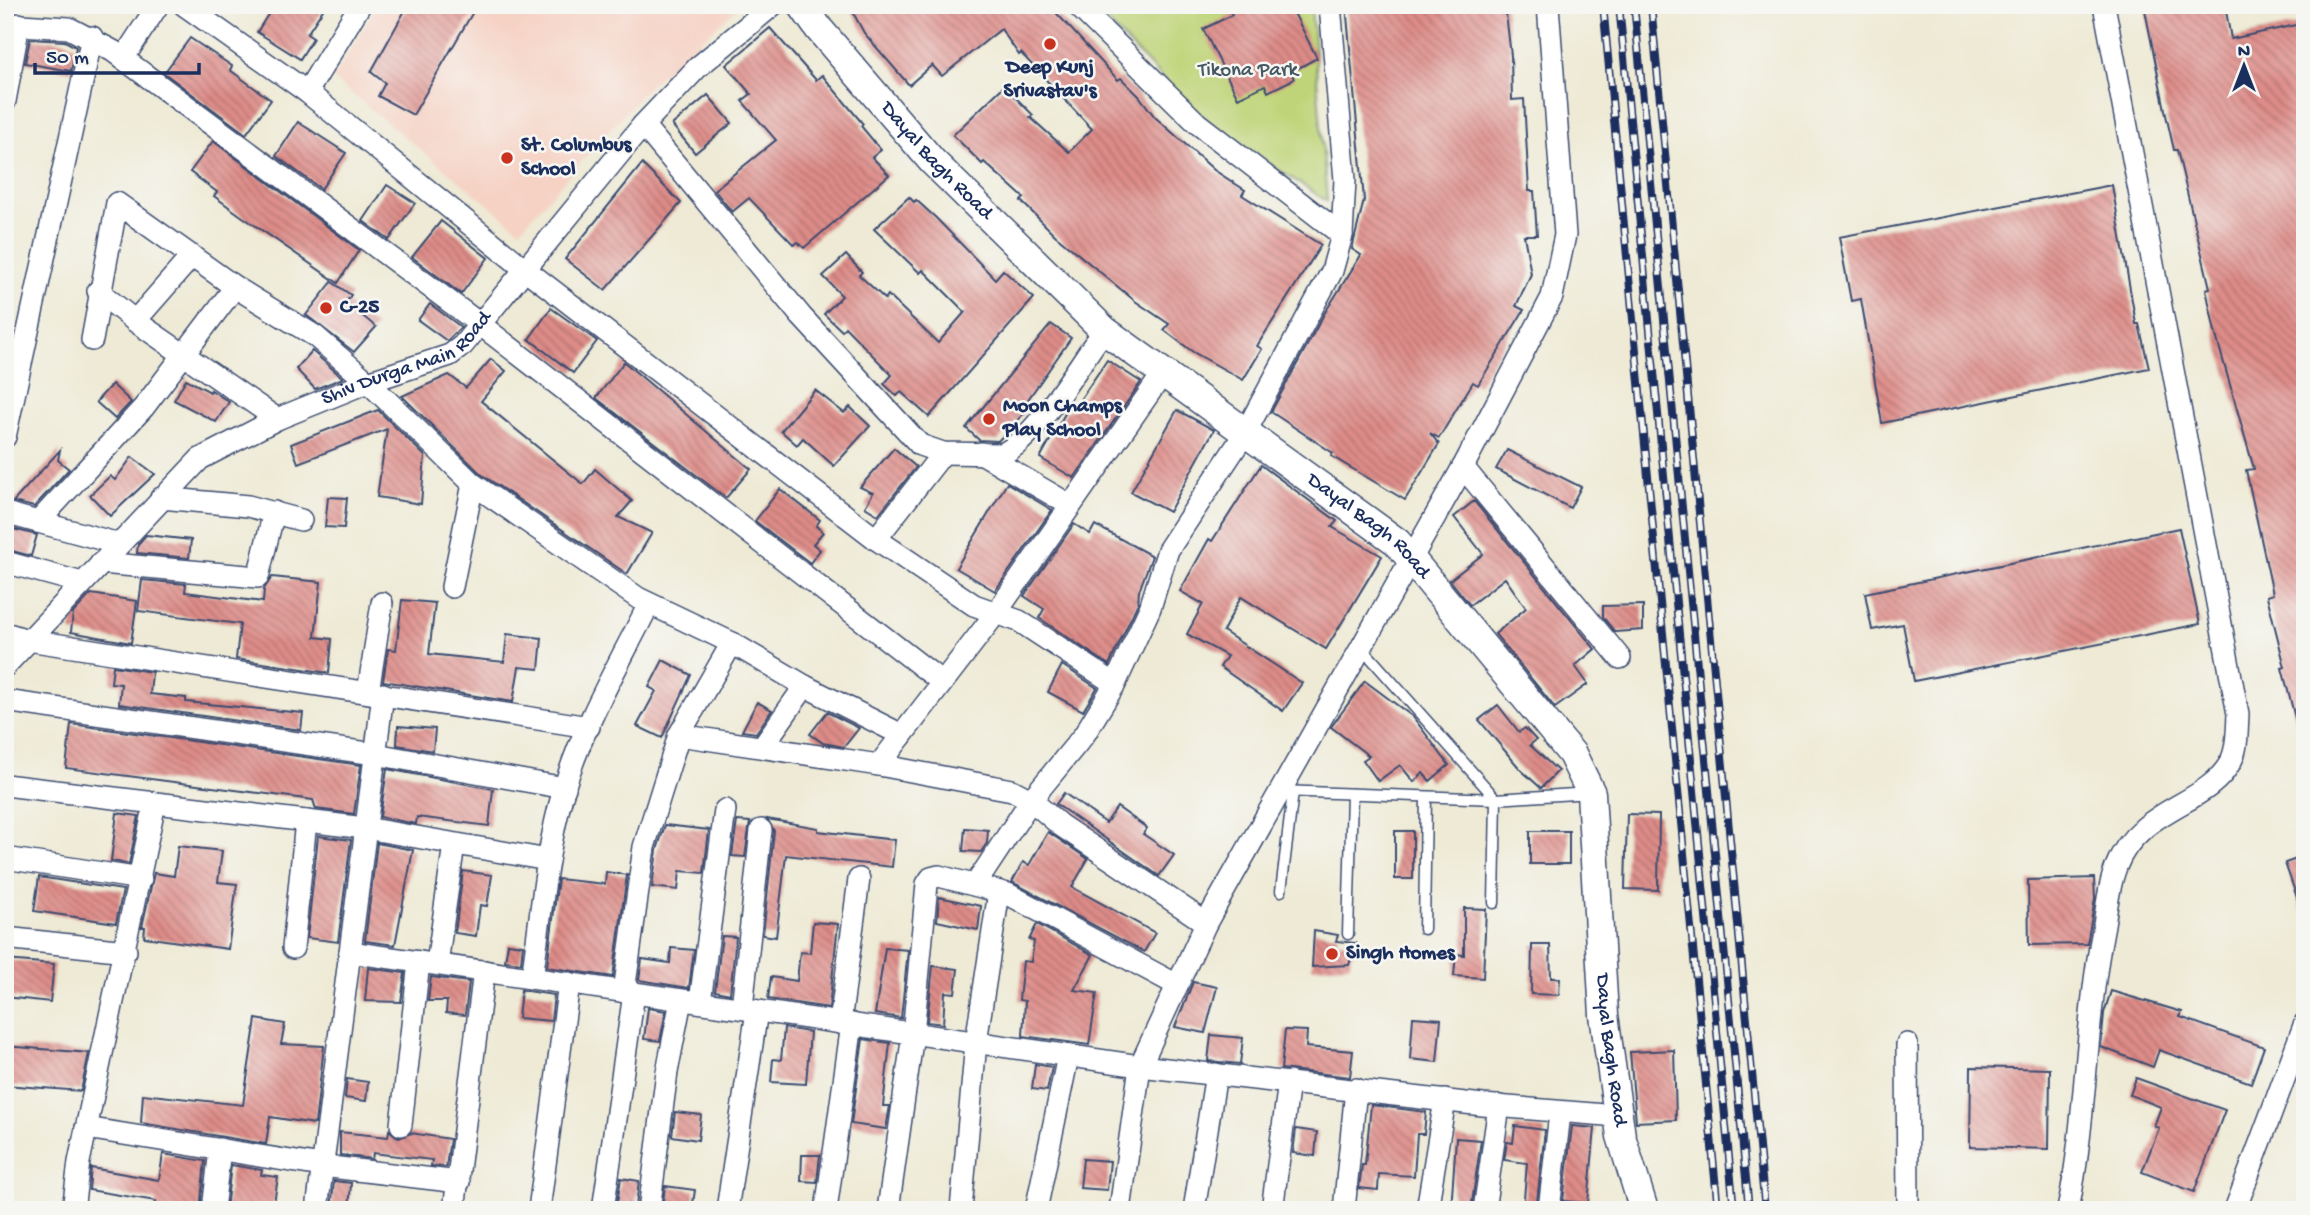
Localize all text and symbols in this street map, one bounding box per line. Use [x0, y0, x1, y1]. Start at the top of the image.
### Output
scale bar [35, 32, 200, 76]
north arrow [2208, 32, 2278, 102]
marker: Deep Kunj Srivastav's [1042, 36, 1058, 52]
text: N [2238, 41, 2250, 64]
text: 50 m [46, 47, 89, 72]
place label: Deep Kunj Srivastav's [1004, 56, 1098, 105]
park label: Tikona Park [1197, 59, 1300, 84]
street label: Dayal Bagh Road [873, 95, 999, 227]
place label: St. Columbus School [521, 134, 632, 183]
marker: St. Columbus School [499, 150, 515, 166]
place label: C-25 [339, 296, 379, 321]
marker: C-25 [318, 300, 334, 316]
street label: Shiv Durga Main Road [318, 305, 499, 412]
place label: Moon Champs Play School [1002, 395, 1123, 444]
marker: Moon Champs Play School [981, 411, 997, 427]
street label: Dayal Bagh Road [1300, 467, 1436, 586]
place label: Singh Homes [1346, 942, 1456, 967]
marker: Singh Homes [1324, 946, 1340, 962]
street label: Dayal Bagh Road [1589, 971, 1632, 1129]

